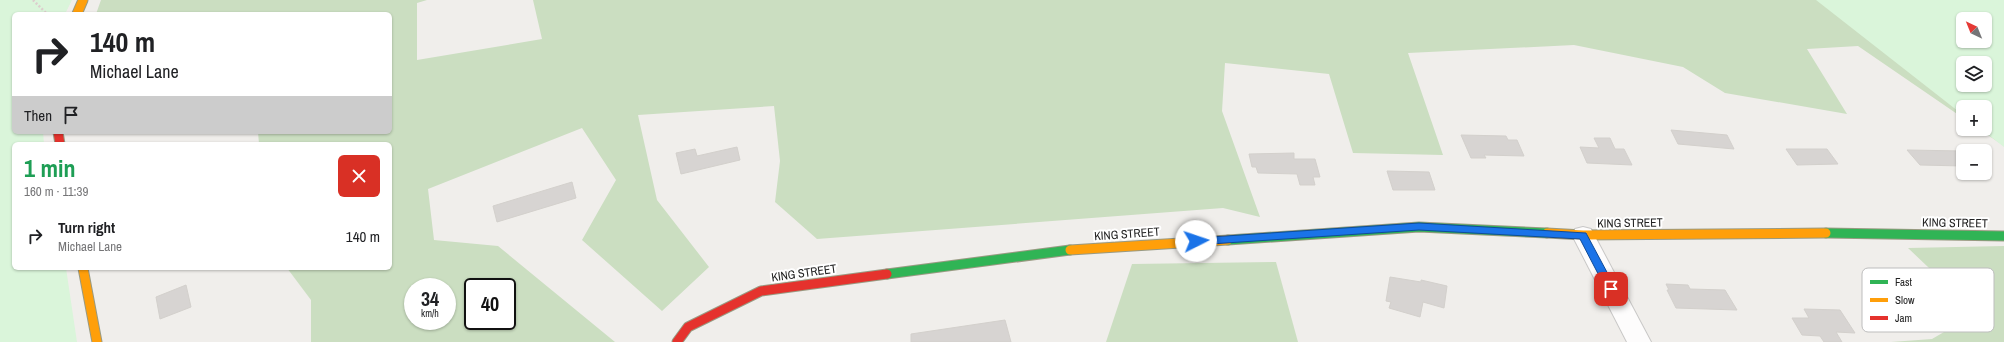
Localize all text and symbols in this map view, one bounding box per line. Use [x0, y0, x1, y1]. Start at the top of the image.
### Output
north arrow [1956, 12, 1992, 48]
map controls [1956, 12, 1992, 180]
text: 140 m [90, 23, 155, 61]
icon: right [24, 28, 76, 80]
button: layers [1956, 56, 1992, 92]
text: Michael Lane [90, 59, 179, 84]
button: + [1956, 100, 1992, 136]
icon: arrive [60, 104, 82, 126]
text: Then [24, 105, 52, 126]
button: − [1956, 144, 1992, 180]
text: 1 min [24, 152, 75, 184]
button: close [338, 155, 380, 197]
text: 160 m · 11:39 [24, 183, 88, 200]
street label: KING STREET [1597, 214, 1663, 232]
street label: KING STREET [1922, 214, 1988, 232]
text: Turn right [58, 217, 115, 238]
position arrow [1175, 220, 1217, 262]
street label: KING STREET [1094, 224, 1160, 244]
icon: right [24, 225, 46, 247]
text: 140 m [346, 226, 380, 247]
text: Michael Lane [58, 238, 122, 255]
street label: KING STREET [770, 261, 838, 285]
legend [1862, 268, 1994, 332]
pin [1594, 272, 1628, 306]
text: Fast [1895, 275, 1913, 289]
speed limit sign: 40 [464, 278, 516, 330]
icon: arrive [1600, 278, 1622, 300]
text: 34 [421, 285, 439, 312]
text: Slow [1895, 293, 1915, 307]
text: km/h [421, 307, 439, 320]
text: Jam [1895, 311, 1912, 325]

